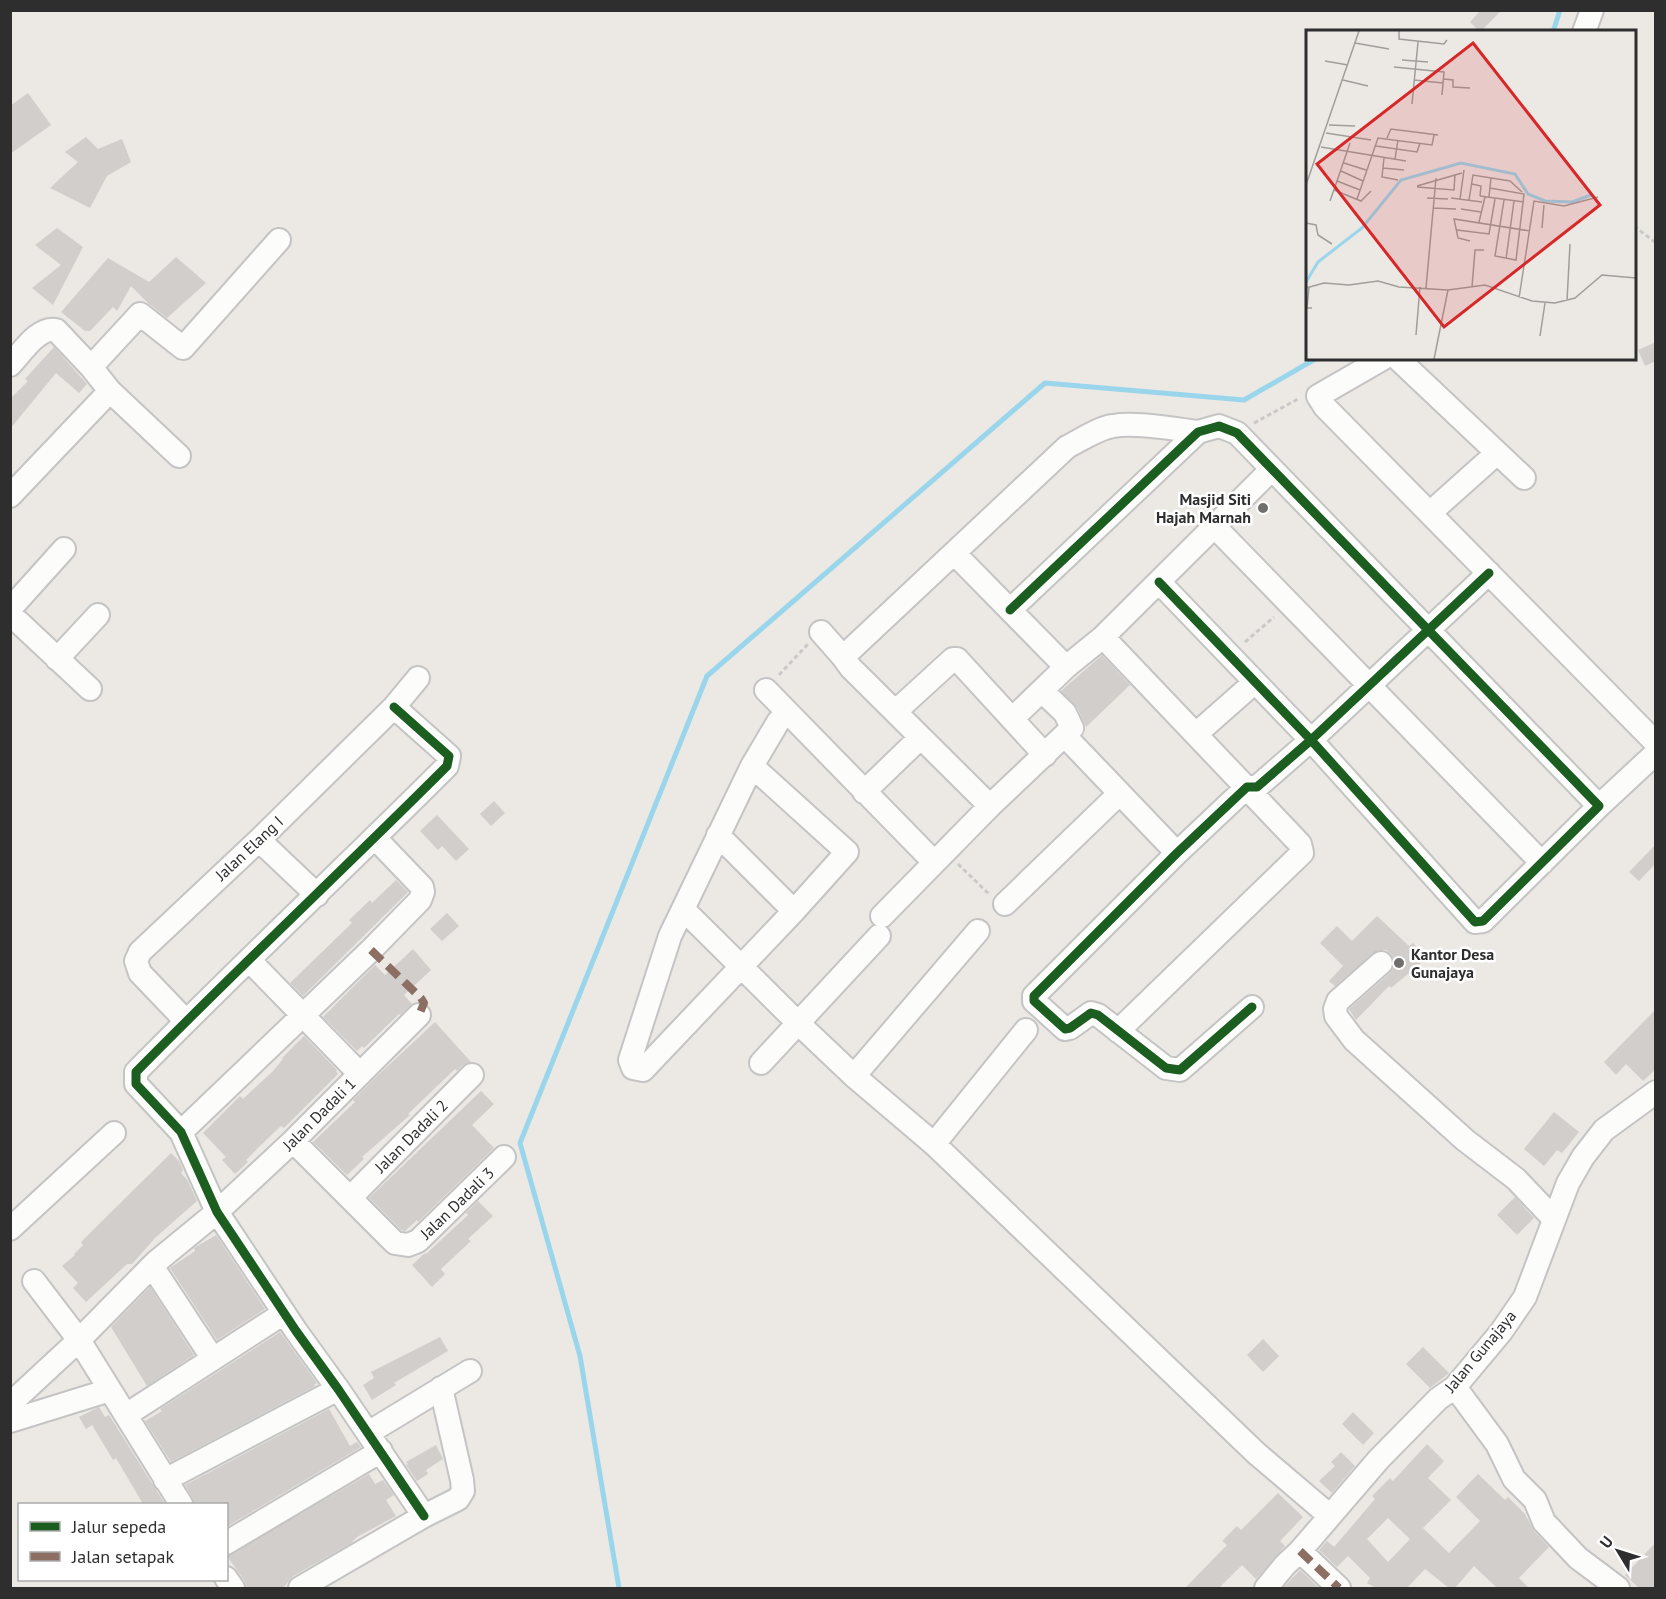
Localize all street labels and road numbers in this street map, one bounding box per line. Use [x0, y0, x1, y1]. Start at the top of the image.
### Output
street label: Jalan Elang I [210, 811, 287, 885]
street label: Jalan Dadali 1 [278, 1073, 360, 1155]
street label: Jalan Dadali 2 [370, 1095, 452, 1177]
street label: Jalan Dadali 3 [415, 1163, 498, 1244]
street label: Jalan Gunajaya [1439, 1306, 1520, 1397]

